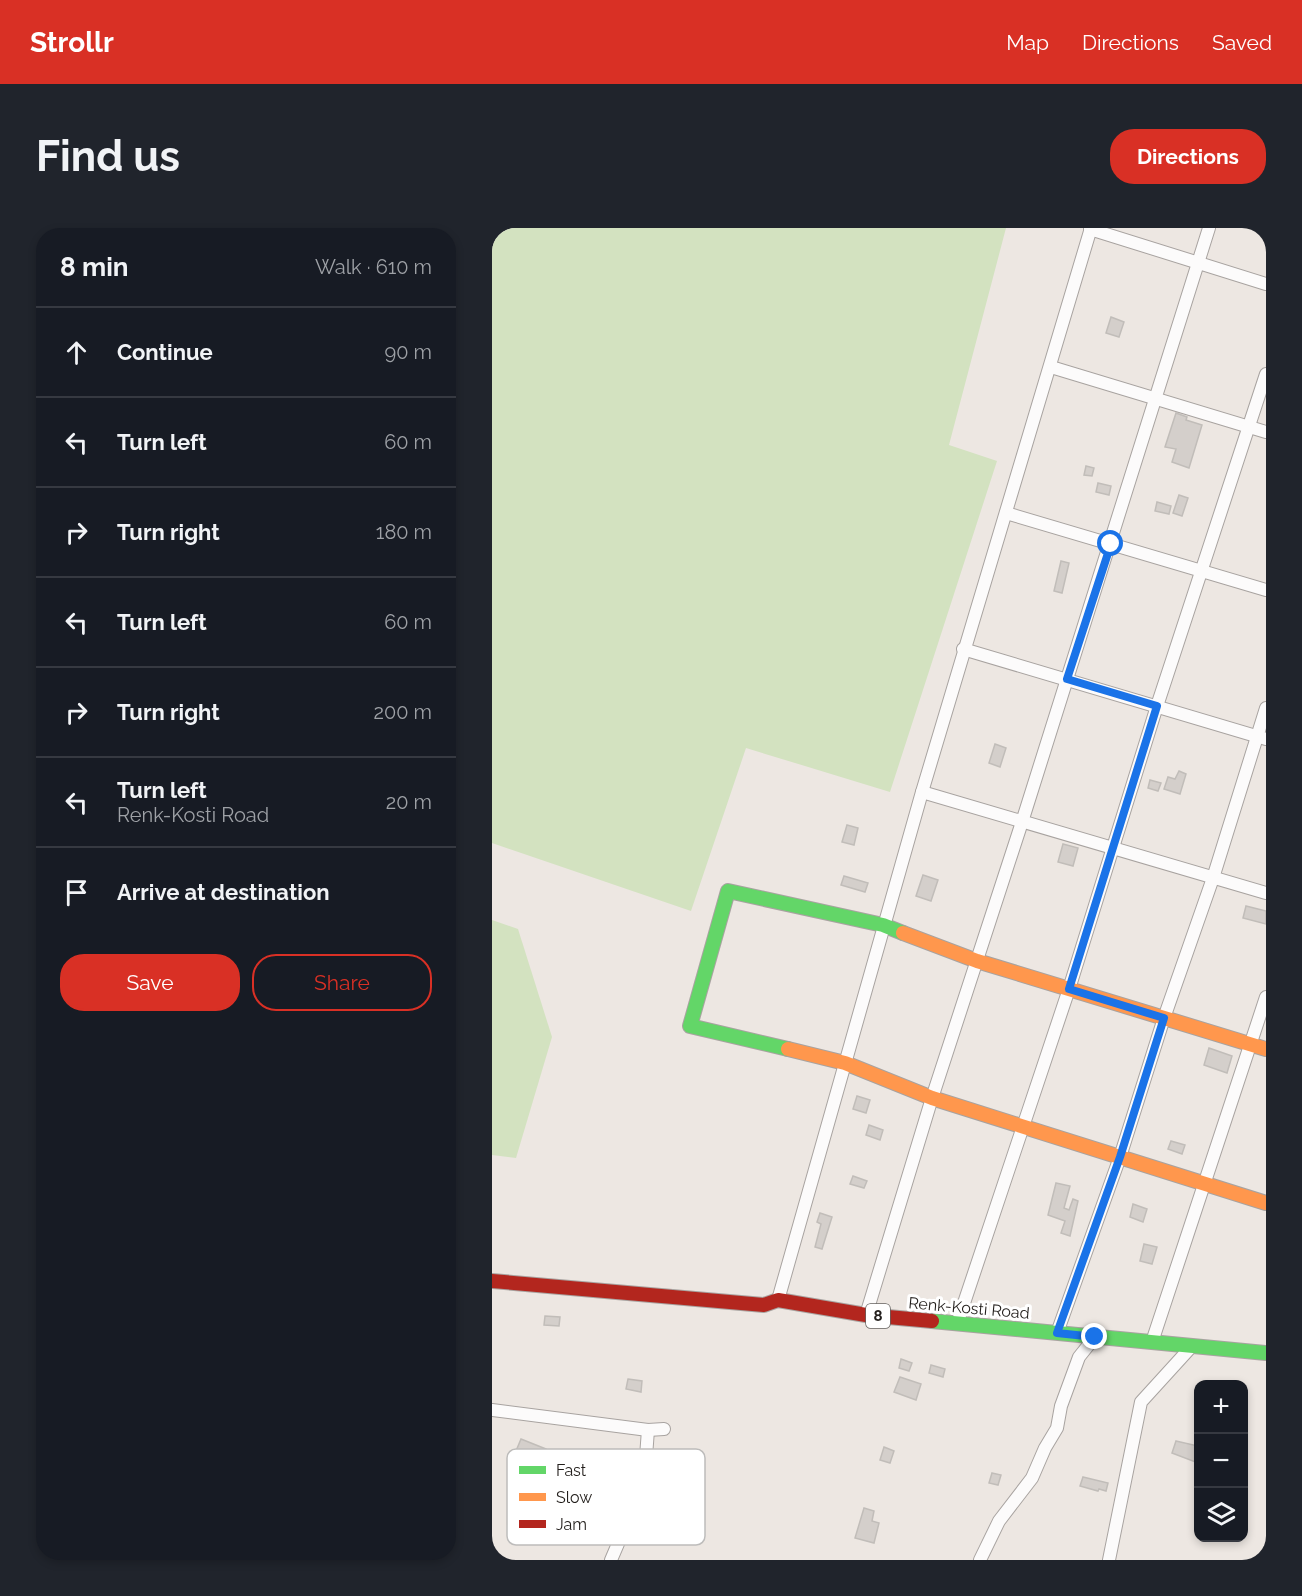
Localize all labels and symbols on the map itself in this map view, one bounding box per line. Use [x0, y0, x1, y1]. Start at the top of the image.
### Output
route start [1097, 530, 1123, 556]
street label: Renk-Kosti Road [908, 1293, 1031, 1323]
road number: 8 [866, 1304, 890, 1328]
route end [1081, 1323, 1107, 1349]
legend [507, 1449, 705, 1545]
text: Fast [556, 1461, 587, 1480]
text: Slow [556, 1488, 592, 1507]
text: Jam [556, 1515, 587, 1534]

